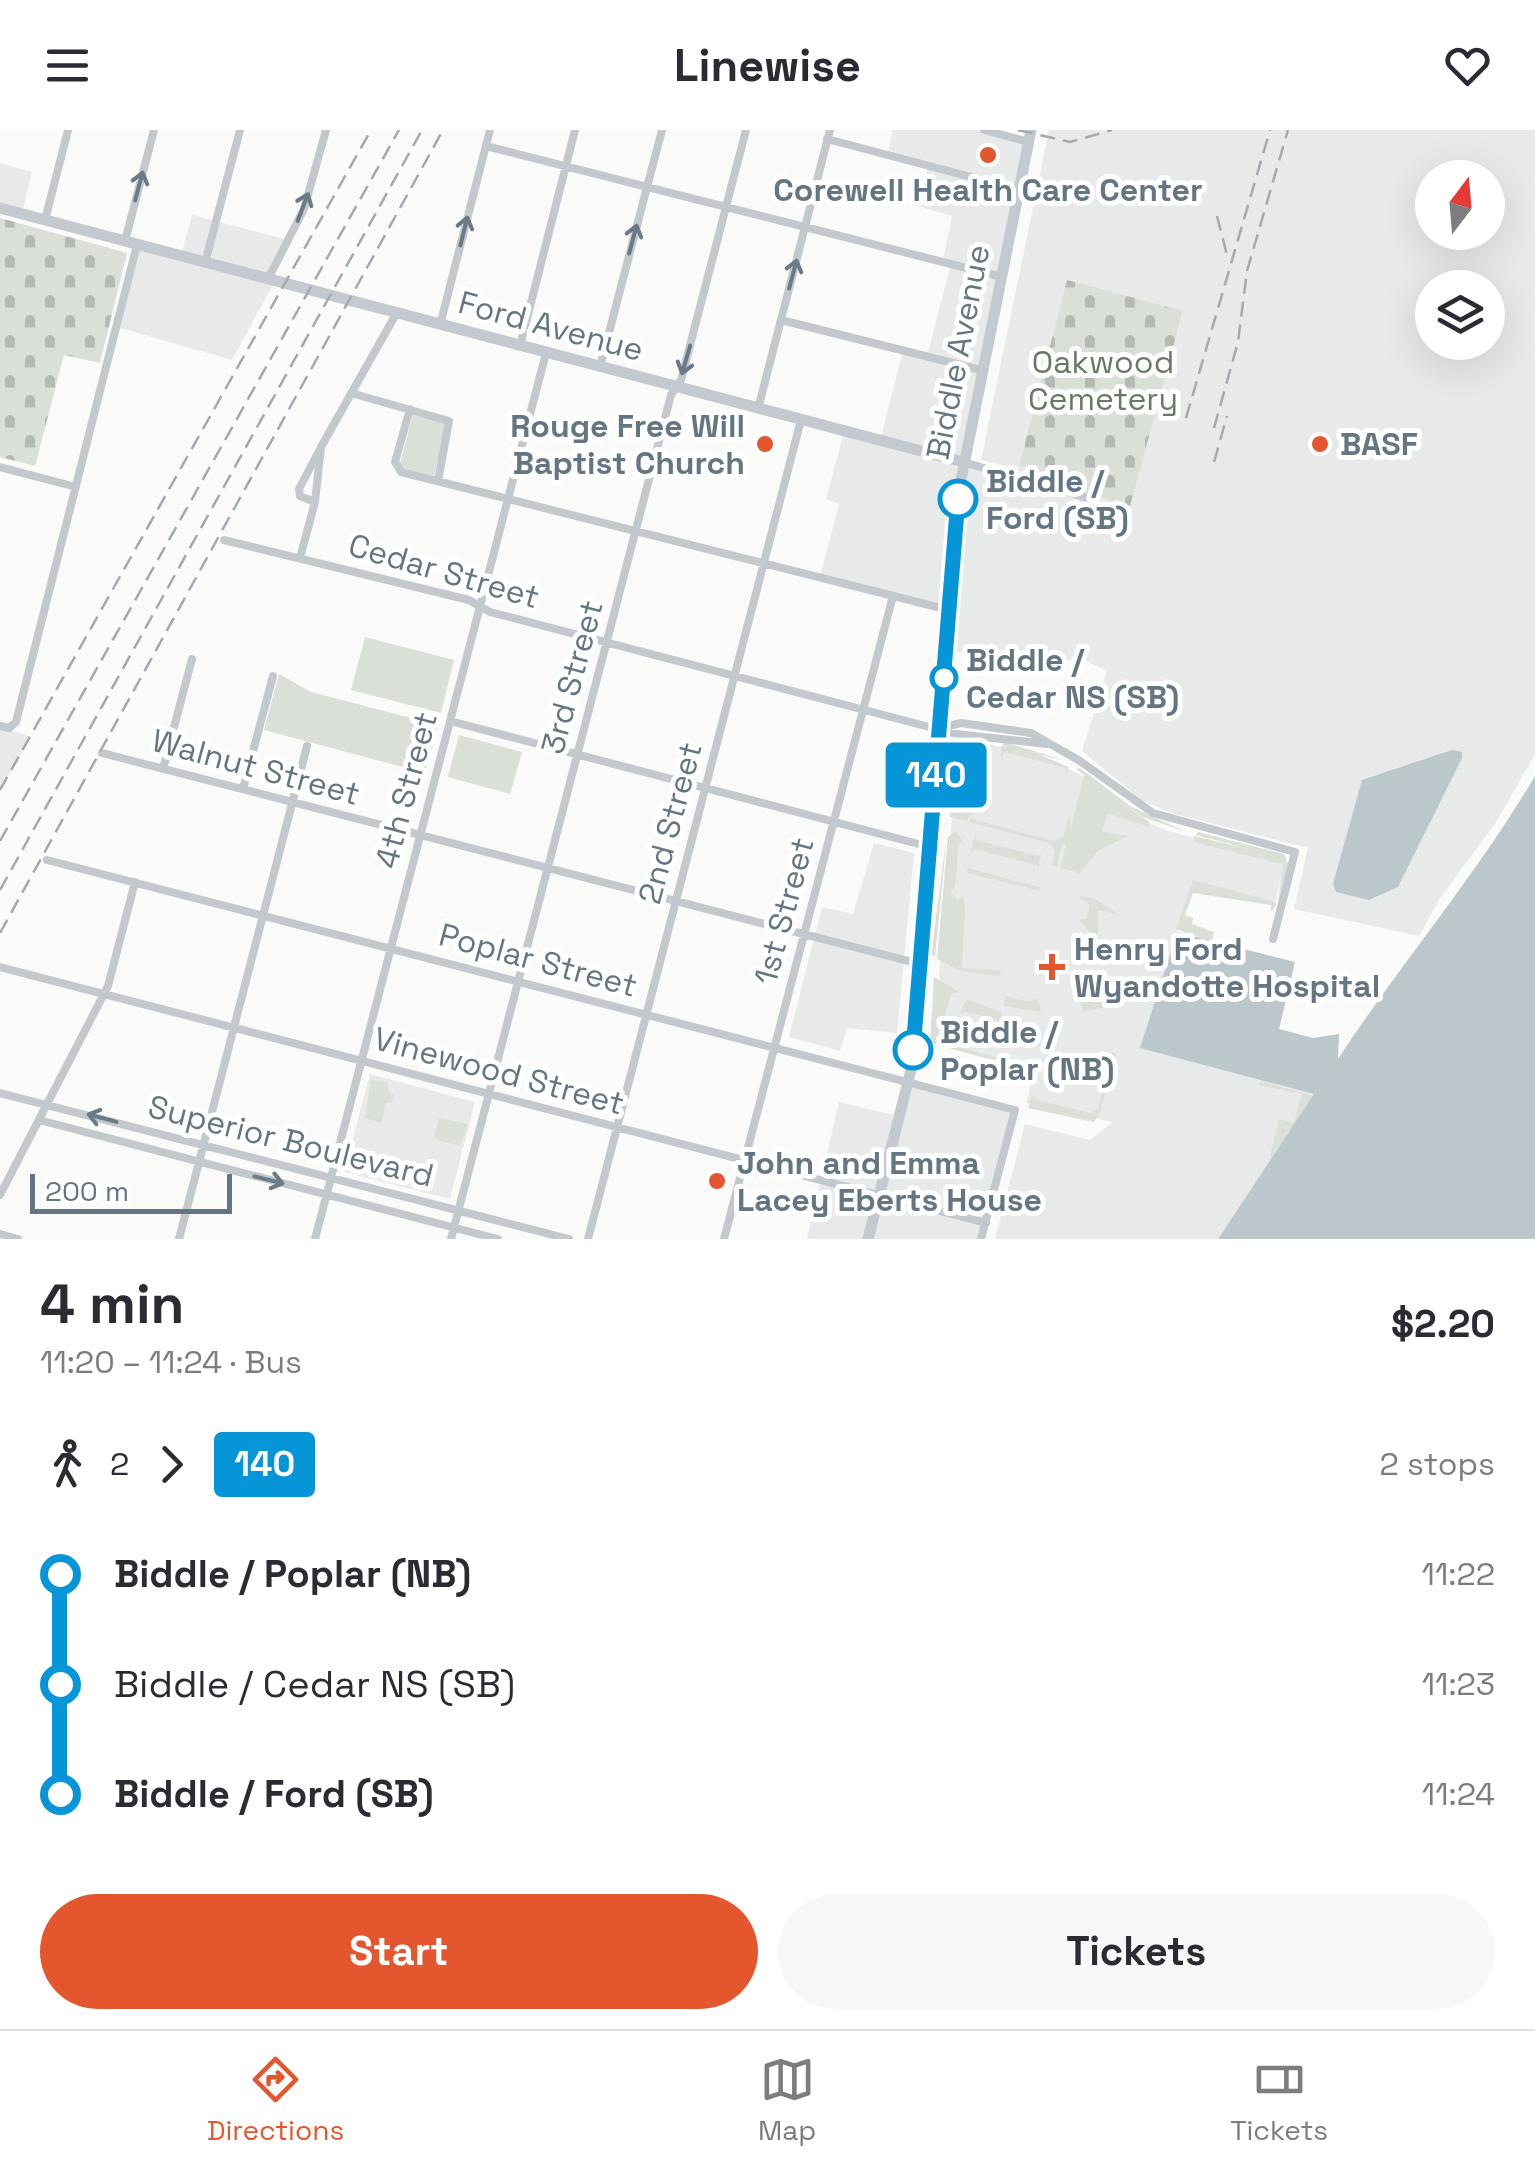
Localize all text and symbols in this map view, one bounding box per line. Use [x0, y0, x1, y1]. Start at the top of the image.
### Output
text: Linewise [674, 37, 861, 94]
icon: menu [40, 38, 95, 93]
icon: heart [1440, 38, 1495, 93]
marker: Corewell Health Care Center [977, 144, 999, 166]
north arrow [1415, 160, 1505, 250]
map controls [1415, 160, 1505, 360]
place label: Corewell Health Care Center [773, 170, 1203, 210]
one-way arrow [131, 171, 150, 202]
one-way arrow [296, 192, 314, 223]
one-way arrow [456, 216, 475, 247]
one-way arrow [625, 224, 644, 255]
street label: Biddle Avenue [918, 241, 998, 463]
one-way arrow [784, 259, 803, 290]
button: layers [1415, 270, 1505, 360]
street label: Ford Avenue [454, 282, 648, 370]
park label: Oakwood Cemetery [1028, 342, 1178, 419]
one-way arrow [676, 344, 695, 375]
place label: Rouge Free Will Baptist Church [510, 406, 745, 483]
place label: BASF [1340, 424, 1418, 464]
marker: Rouge Free Will Baptist Church [754, 433, 776, 455]
marker: BASF [1309, 433, 1331, 455]
place label: Biddle / Ford (SB) [986, 461, 1129, 538]
marker: Biddle / Ford (SB) [939, 480, 977, 518]
street label: Cedar Street [344, 525, 544, 617]
street label: 3rd Street [532, 596, 612, 758]
place label: Biddle / Cedar NS (SB) [966, 640, 1179, 717]
marker: Biddle / Cedar NS (SB) [931, 665, 957, 691]
street label: 4th Street [366, 707, 446, 873]
street label: Walnut Street [148, 720, 364, 814]
street label: 2nd Street [629, 738, 711, 908]
line badge: 140 [878, 742, 994, 808]
text: 140 [906, 753, 966, 797]
street label: 1st Street [745, 833, 823, 989]
street label: Poplar Street [435, 914, 641, 1006]
place label: Henry Ford Wyandotte Hospital [1074, 929, 1380, 1006]
marker: Henry Ford Wyandotte Hospital [1039, 954, 1065, 980]
place label: Biddle / Poplar (NB) [940, 1012, 1115, 1089]
street label: Vinewood Street [370, 1018, 628, 1124]
marker: Biddle / Poplar (NB) [894, 1031, 932, 1069]
street label: Superior Boulevard [144, 1086, 438, 1196]
one-way arrow [87, 1107, 118, 1126]
place label: John and Emma Lacey Eberts House [737, 1143, 1042, 1220]
scale bar [30, 1169, 232, 1214]
marker: John and Emma Lacey Eberts House [706, 1170, 728, 1192]
one-way arrow [253, 1171, 284, 1190]
text: 200 m [45, 1173, 129, 1209]
text: 4 min [40, 1269, 184, 1339]
text: $2.20 [1391, 1300, 1495, 1348]
text: 11:20 – 11:24 · Bus [40, 1342, 302, 1382]
icon: walk [40, 1437, 95, 1492]
icon: forward [144, 1437, 199, 1492]
text: 140 [234, 1442, 295, 1486]
text: 2 [110, 1444, 129, 1484]
text: 2 stops [1380, 1444, 1495, 1484]
text: Biddle / Poplar (NB) [114, 1550, 471, 1598]
text: 11:22 [1422, 1554, 1495, 1594]
text: Biddle / Cedar NS (SB) [114, 1660, 515, 1708]
text: 11:23 [1422, 1664, 1495, 1704]
text: Biddle / Ford (SB) [114, 1770, 433, 1818]
text: 11:24 [1422, 1774, 1495, 1814]
button: Start [40, 1894, 758, 2009]
button: Tickets [778, 1894, 1495, 2009]
tab: Directions [207, 2052, 344, 2148]
tab: Map [758, 2052, 816, 2148]
tab: Tickets [1230, 2052, 1328, 2148]

